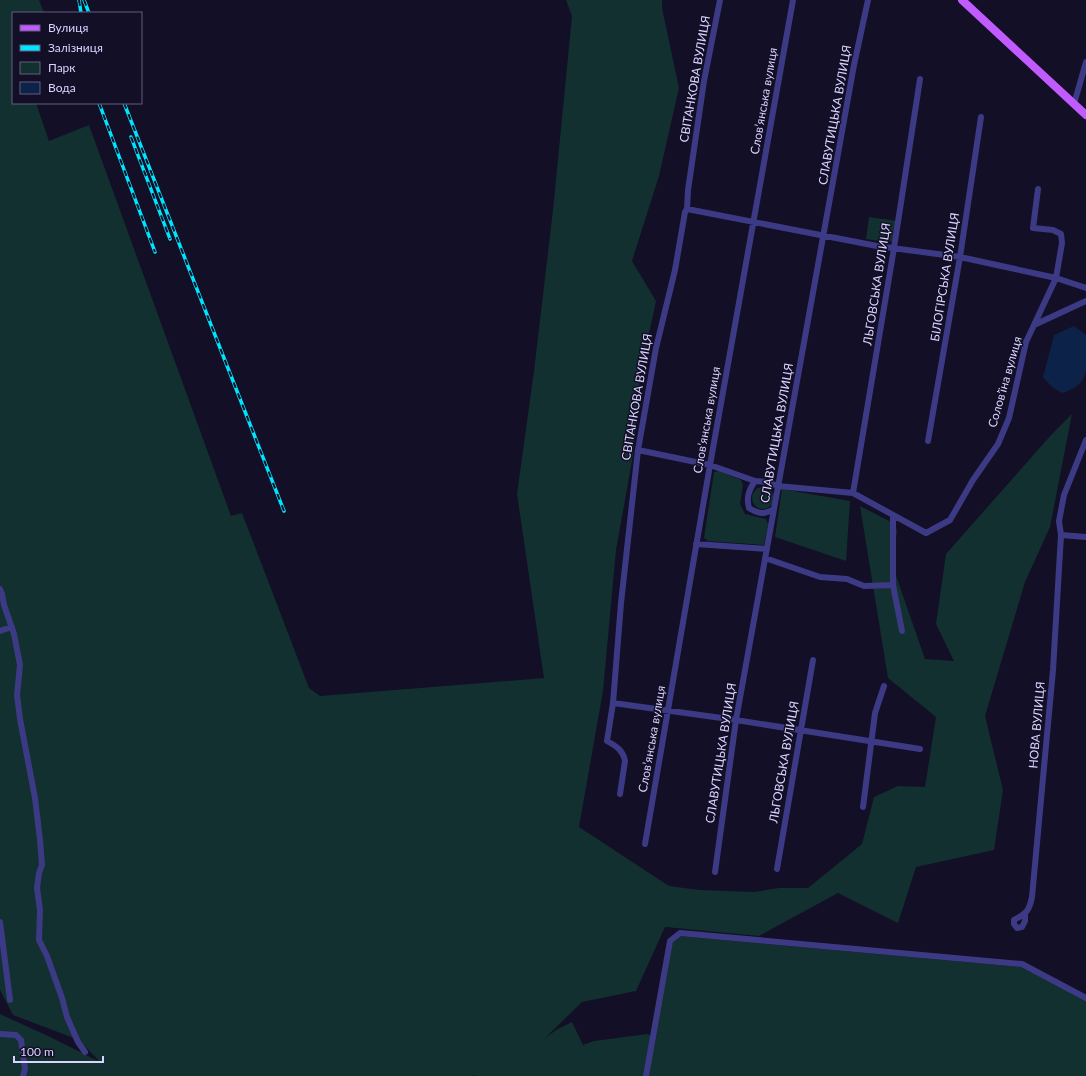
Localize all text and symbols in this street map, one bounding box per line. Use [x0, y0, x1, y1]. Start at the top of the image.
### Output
legend [12, 12, 142, 104]
street label: СВІТАНКОВА ВУЛИЦЯ [676, 14, 713, 143]
text: Вулиця [48, 20, 88, 35]
text: Залізниця [48, 40, 103, 55]
street label: СЛАВУТИЦЬКА ВУЛИЦЯ [815, 44, 854, 186]
street label: Словʼянська вулиця [747, 46, 780, 156]
text: Парк [48, 60, 76, 75]
text: Вода [48, 80, 76, 95]
street label: БІЛОГІРСЬКА ВУЛИЦЯ [927, 211, 962, 342]
street label: ЛЬГОВСЬКА ВУЛИЦЯ [859, 222, 894, 347]
street label: СВІТАНКОВА ВУЛИЦЯ [618, 332, 655, 461]
street label: Соловʼїна вулиця [984, 335, 1025, 429]
street label: СЛАВУТИЦЬКА ВУЛИЦЯ [757, 362, 796, 504]
street label: Словʼянська вулиця [690, 365, 723, 475]
street label: НОВА ВУЛИЦЯ [1025, 681, 1048, 769]
street label: СЛАВУТИЦЬКА ВУЛИЦЯ [702, 682, 739, 824]
street label: Словʼянська вулиця [635, 684, 668, 794]
street label: ЛЬГОВСЬКА ВУЛИЦЯ [765, 700, 802, 825]
scale bar [14, 1038, 103, 1064]
text: 100 m [20, 1044, 54, 1059]

